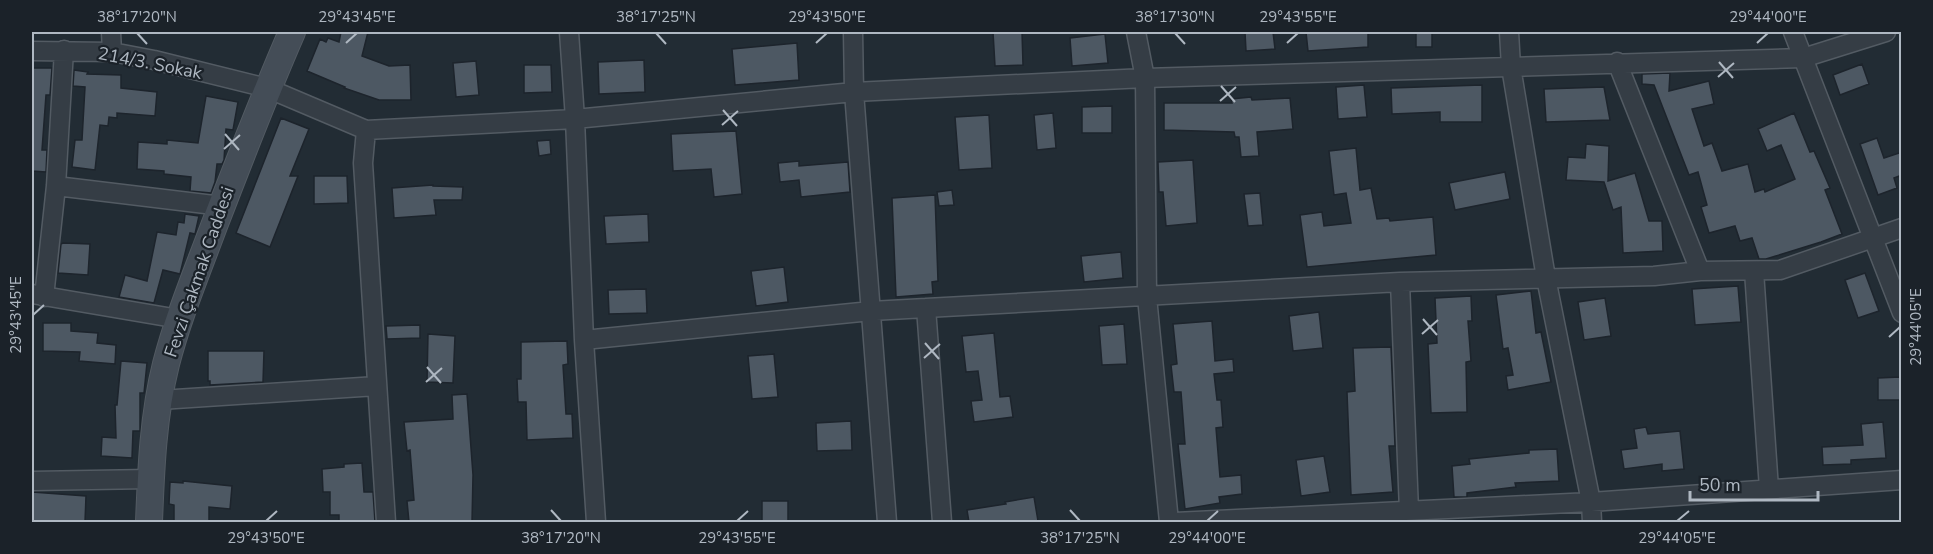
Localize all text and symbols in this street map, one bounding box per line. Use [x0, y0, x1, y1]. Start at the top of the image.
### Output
text: 38°17'20"N [97, 7, 177, 27]
text: 29°43'45"E [318, 7, 396, 27]
text: 38°17'25"N [616, 7, 696, 27]
text: 29°43'50"E [788, 7, 866, 27]
text: 38°17'30"N [1135, 7, 1215, 27]
text: 29°43'55"E [1259, 7, 1337, 27]
text: 29°44'00"E [1729, 7, 1807, 27]
street label: 214/3. Sokak [96, 41, 205, 85]
street label: Fevzi Çakmak Caddesi [159, 183, 239, 361]
text: 29°43'45"E [6, 276, 26, 354]
text: 29°44'05"E [1906, 288, 1926, 366]
scale bar [1690, 464, 1818, 502]
text: 50 m [1699, 473, 1741, 497]
text: 29°43'50"E [227, 528, 305, 548]
text: 38°17'20"N [521, 528, 601, 548]
text: 29°43'55"E [698, 528, 776, 548]
text: 38°17'25"N [1040, 528, 1120, 548]
text: 29°44'00"E [1168, 528, 1246, 548]
text: 29°44'05"E [1638, 528, 1716, 548]

